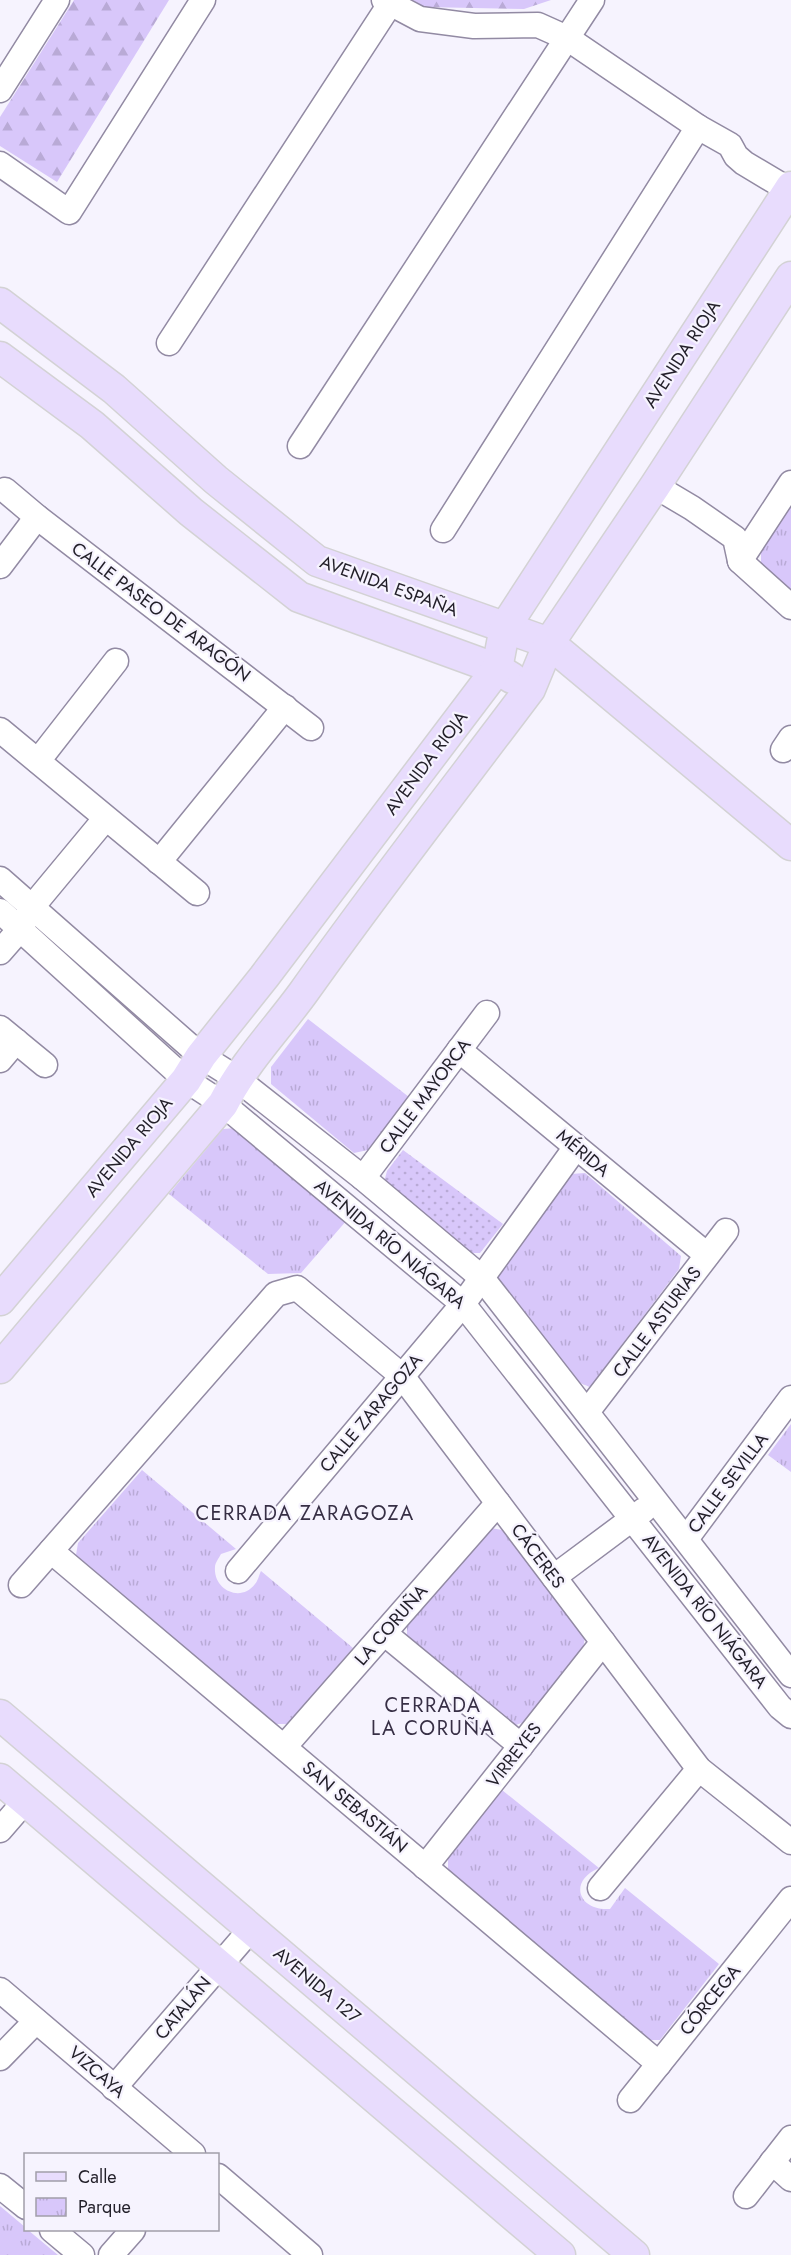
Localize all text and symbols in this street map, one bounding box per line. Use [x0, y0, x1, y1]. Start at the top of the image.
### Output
street label: AVENIDA RIOJA [637, 295, 727, 413]
street label: CALLE PASEO DE ARAGÓN [66, 536, 256, 688]
street label: AVENIDA ESPAÑA [316, 549, 462, 623]
street label: AVENIDA RIOJA [378, 706, 474, 820]
street label: CALLE MAYORCA [373, 1033, 477, 1159]
street label: AVENIDA RIOJA [79, 1091, 179, 1203]
street label: MÉRIDA [551, 1123, 615, 1183]
street label: AVENIDA RÍO NIÁGARA [309, 1173, 471, 1315]
street label: CALLE ASTURIAS [607, 1261, 707, 1383]
street label: CALLE ZARAGOZA [314, 1348, 429, 1478]
street label: CALLE SEVILLA [681, 1427, 775, 1539]
district label: CERRADA ZARAGOZA [195, 1499, 415, 1528]
street label: CÁCERES [505, 1518, 571, 1594]
street label: AVENIDA RÍO NIÁGARA [636, 1528, 774, 1694]
street label: LA CORUÑA [348, 1579, 434, 1671]
district label: CERRADA LA CORUÑA [371, 1691, 495, 1743]
street label: VIRREYES [480, 1717, 548, 1793]
street label: SAN SEBASTIÁN [296, 1755, 414, 1859]
street label: AVENIDA 127 [268, 1941, 367, 2030]
street label: CÓRCEGA [673, 1959, 747, 2041]
street label: CATALÁN [149, 1971, 217, 2045]
street label: VIZCAYA [63, 2040, 131, 2104]
legend [24, 2153, 219, 2231]
text: Calle [78, 2164, 117, 2190]
text: Parque [78, 2194, 131, 2220]

